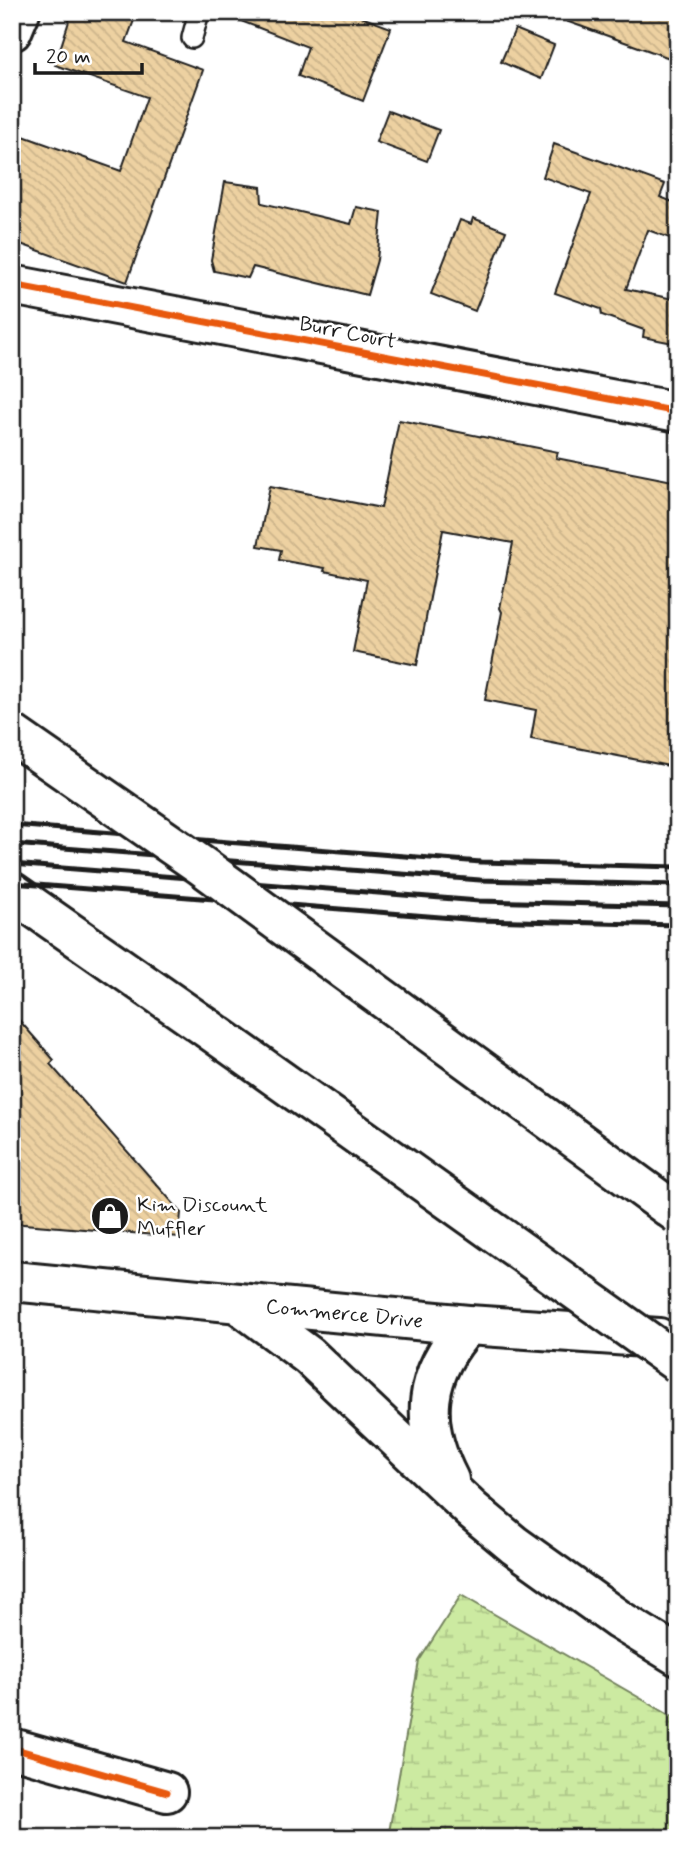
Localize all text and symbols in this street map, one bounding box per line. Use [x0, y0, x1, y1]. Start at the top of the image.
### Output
scale bar [35, 32, 142, 76]
text: 20 m [46, 43, 91, 71]
street label: Burr Court [297, 310, 399, 356]
place label: Kim Discount Muffler [137, 1191, 268, 1243]
shop icon: Kim Discount Muffler [89, 1195, 131, 1237]
street label: Commerce Drive [264, 1293, 424, 1336]

